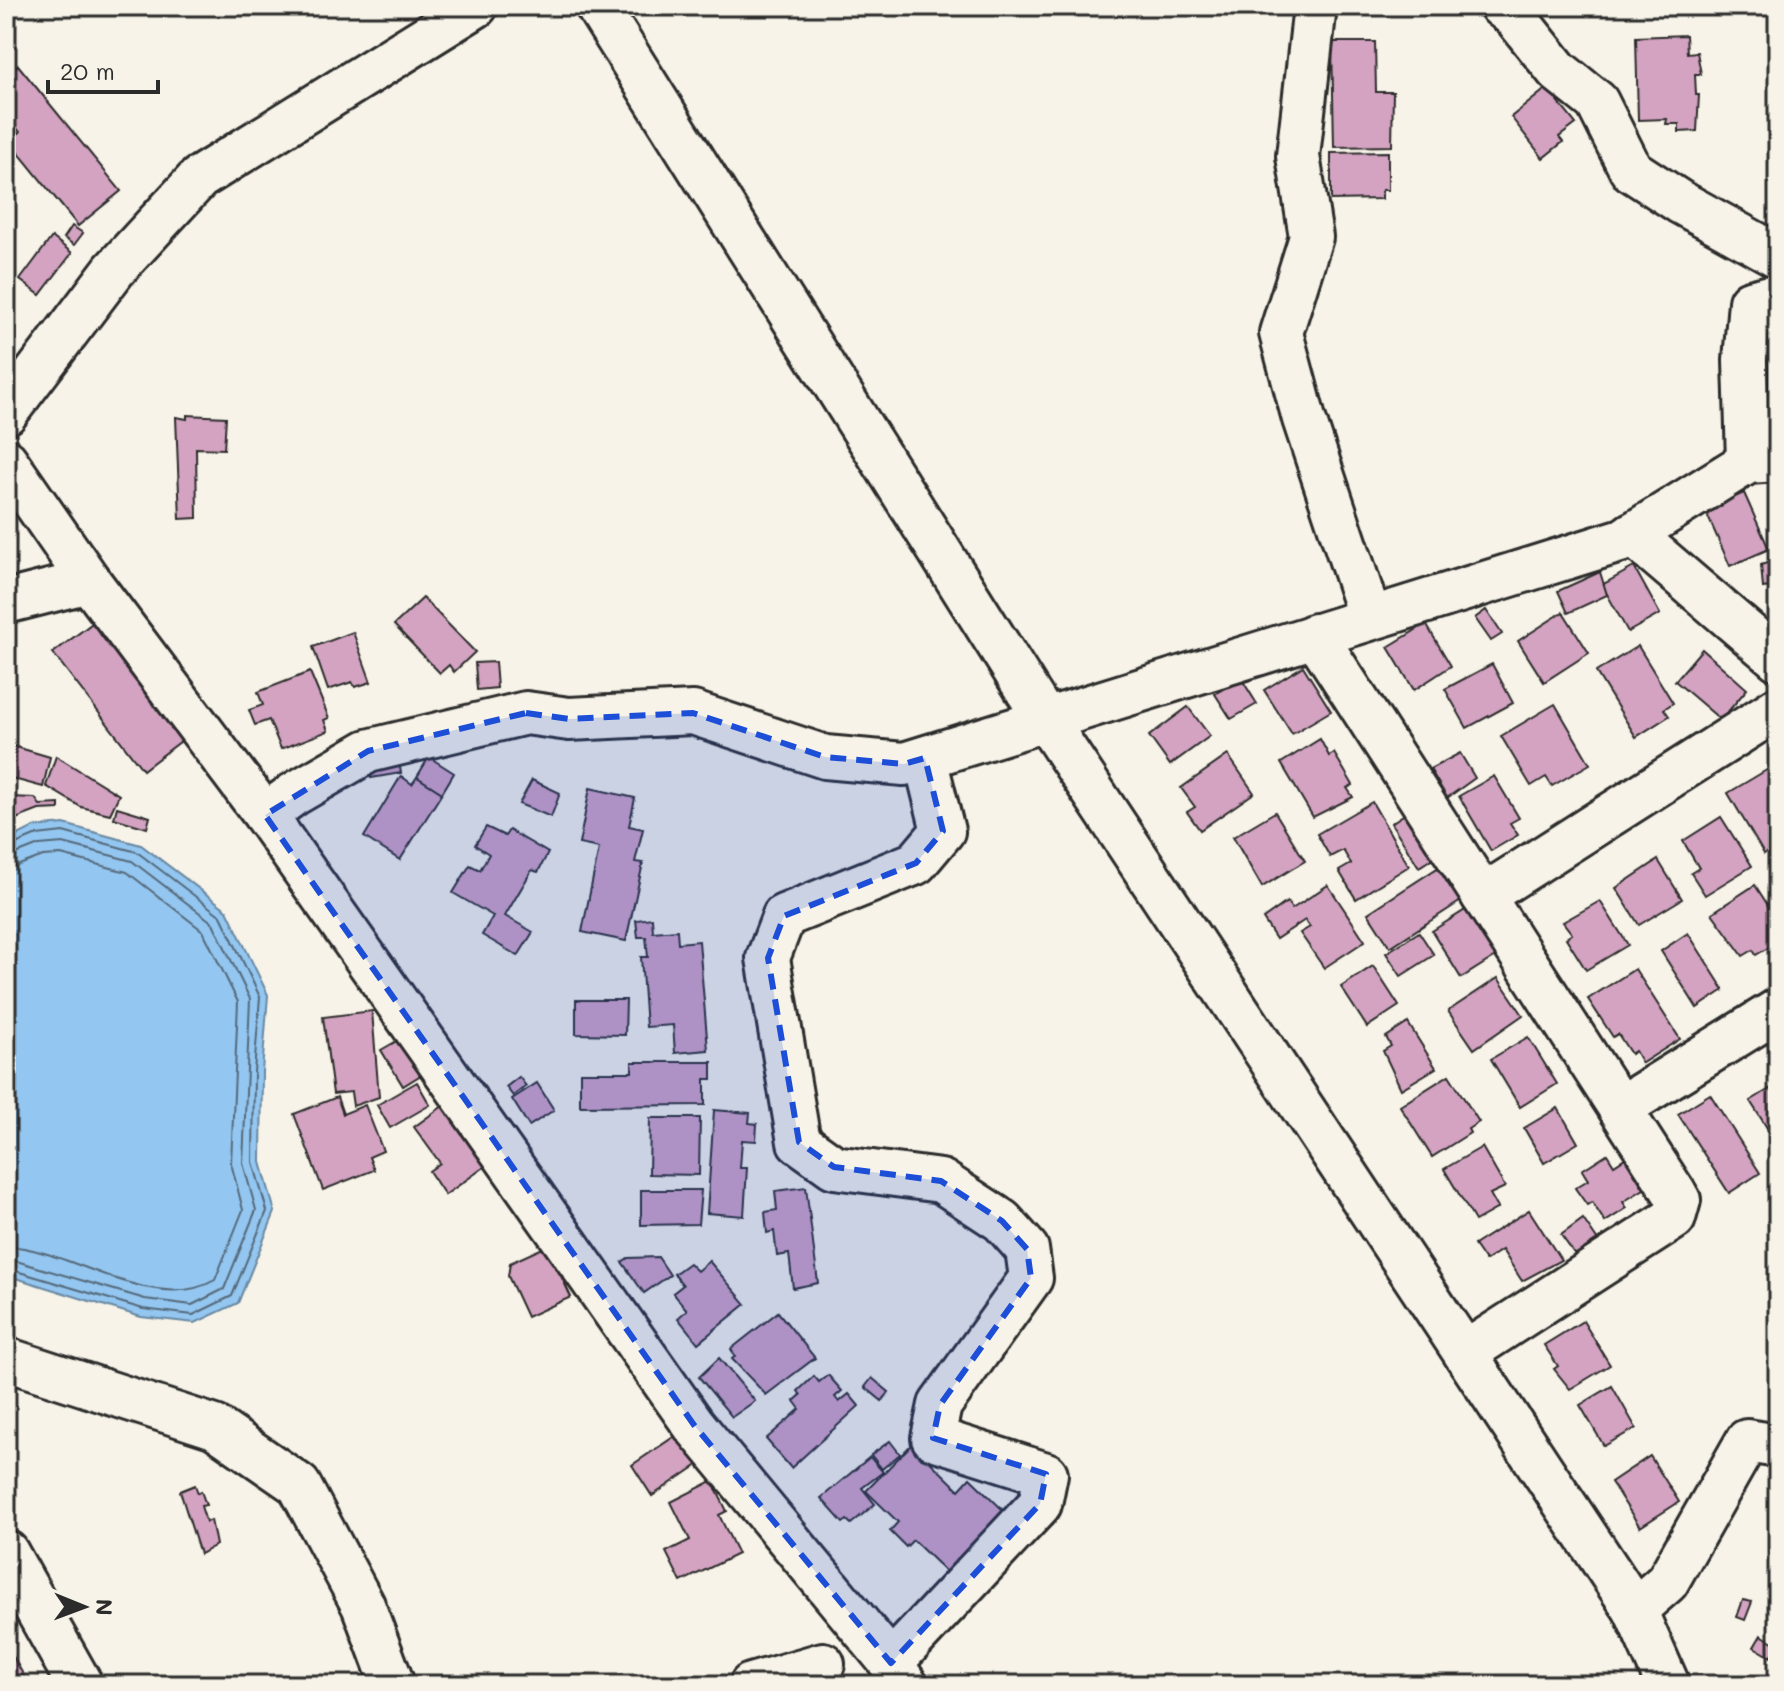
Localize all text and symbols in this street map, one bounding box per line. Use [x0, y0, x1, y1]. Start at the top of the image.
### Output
scale bar [48, 44, 158, 94]
text: 20 m [60, 55, 115, 86]
north arrow [44, 1567, 124, 1647]
text: N [90, 1599, 119, 1616]

